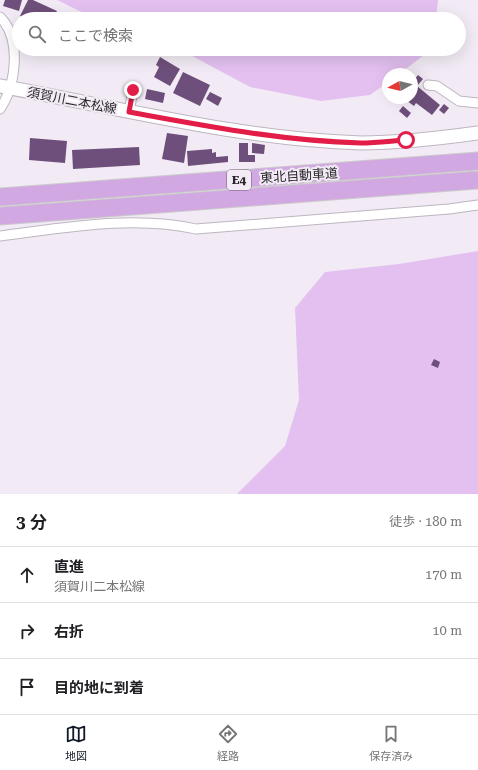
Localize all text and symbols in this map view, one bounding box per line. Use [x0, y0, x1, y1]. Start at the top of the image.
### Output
search box [12, 12, 466, 56]
icon: search [26, 23, 48, 45]
text: ここで検索 [58, 27, 133, 45]
north arrow [382, 68, 418, 104]
route end [124, 81, 142, 99]
street label: 須賀川二本松線 [26, 84, 118, 117]
route start [397, 131, 415, 149]
street label: 東北自動車道 [260, 165, 338, 186]
road number: E4 [227, 170, 251, 190]
text: 3 分 [16, 512, 47, 532]
text: 徒歩 · 180 m [389, 514, 462, 529]
text: 直進 [54, 558, 84, 576]
icon: ahead [16, 564, 38, 586]
text: 170 m [425, 567, 462, 582]
text: 須賀川二本松線 [54, 579, 145, 594]
icon: right [16, 620, 38, 642]
text: 右折 [54, 623, 84, 641]
text: 10 m [432, 623, 462, 638]
icon: arrive [16, 676, 38, 698]
text: 目的地に到着 [54, 679, 144, 697]
tab: 地図 [65, 723, 87, 763]
tab: 経路 [217, 723, 239, 763]
tab: 保存済み [369, 723, 413, 763]

